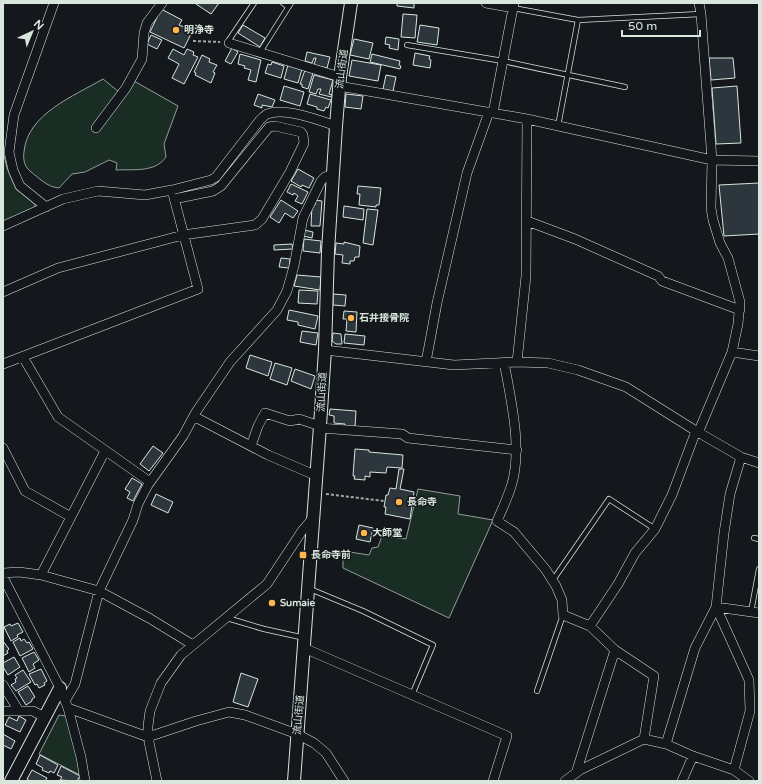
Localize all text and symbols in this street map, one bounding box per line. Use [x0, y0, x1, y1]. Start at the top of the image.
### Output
north arrow [12, 12, 52, 52]
scale bar [622, 12, 700, 38]
text: N [31, 17, 46, 33]
text: 50 m [628, 19, 657, 33]
place label: 明浄寺 [184, 24, 214, 36]
marker: 明浄寺 [171, 25, 181, 35]
street label: 流山街道 [334, 48, 350, 90]
place label: 石井接骨院 [359, 312, 409, 324]
marker: 石井接骨院 [346, 313, 356, 323]
street label: 流山街道 [315, 372, 329, 412]
place label: 長命寺 [407, 496, 437, 508]
marker: 長命寺 [394, 497, 404, 507]
place label: 大師堂 [372, 527, 402, 539]
marker: 大師堂 [359, 528, 369, 538]
place label: 長命寺前 [311, 549, 351, 561]
marker: 長命寺前 [298, 550, 308, 560]
place label: Sumaie [280, 597, 315, 609]
marker: Sumaie [267, 598, 277, 608]
street label: 流山街道 [291, 695, 307, 735]

